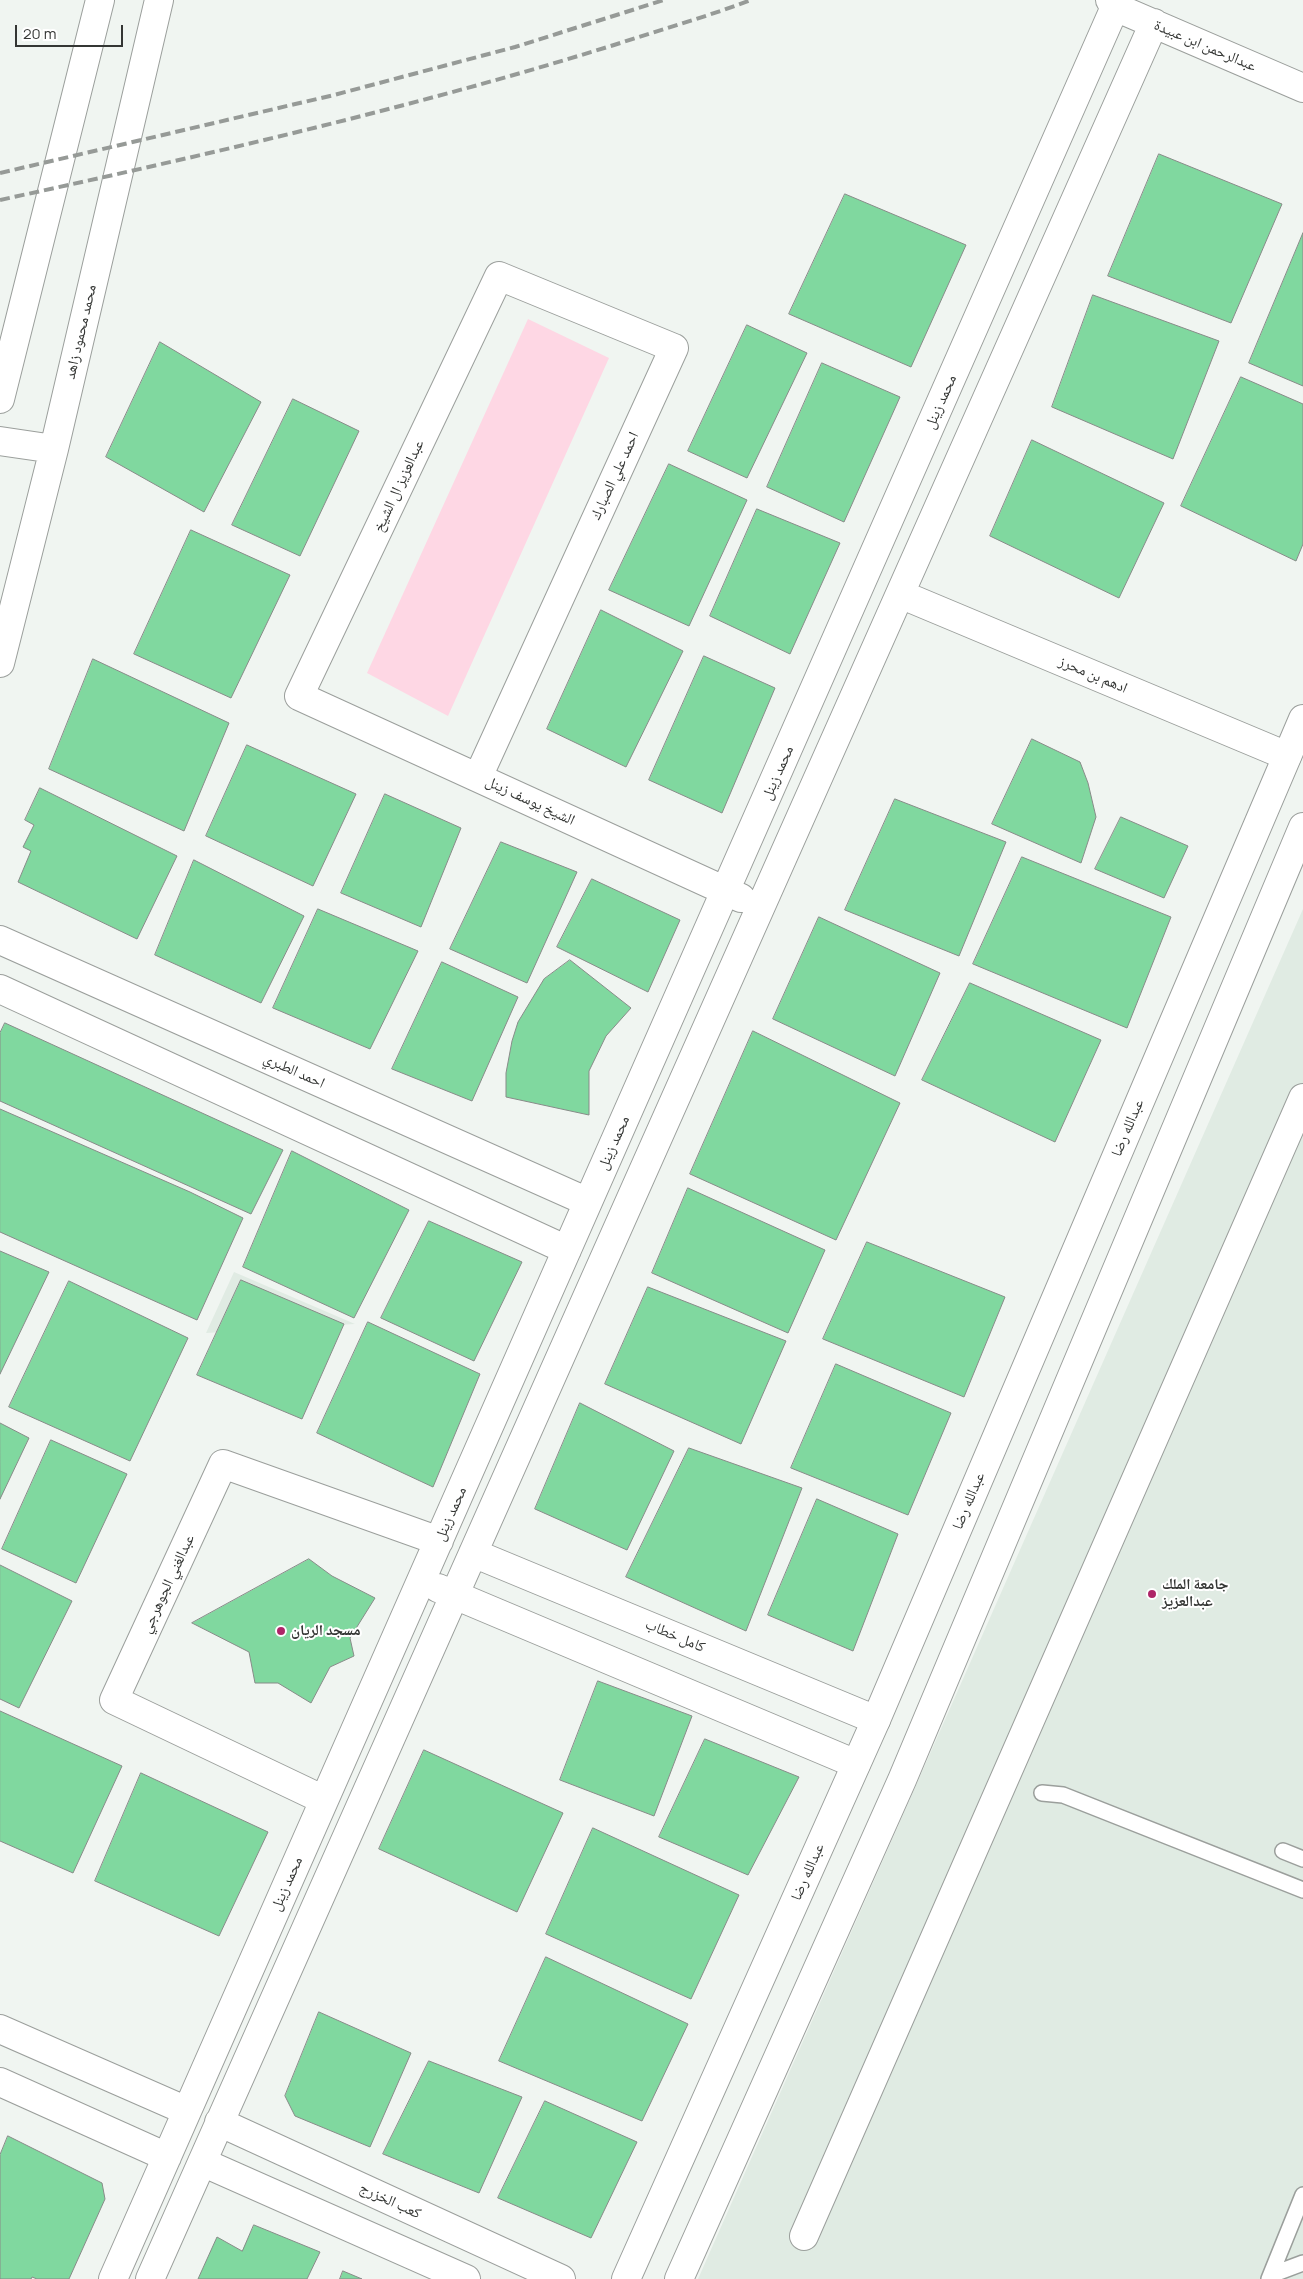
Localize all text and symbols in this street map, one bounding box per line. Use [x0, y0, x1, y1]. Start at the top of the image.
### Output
scale bar [18, 15, 125, 47]
street label: عبدالرحمن ابن عبيدة [1151, 16, 1259, 76]
text: 20 m [23, 23, 56, 44]
street label: محمد محمود زاهد [61, 283, 101, 381]
street label: محمد زينل [921, 372, 961, 432]
street label: احمد علي الصبارك [587, 429, 643, 523]
street label: عبدالعزيز ال الشيخ [370, 437, 428, 535]
street label: ادهم بن محرز [1056, 652, 1130, 698]
street label: محمد زينل [758, 743, 798, 803]
street label: الشيخ يوسف زينل [482, 772, 578, 830]
street label: احمد الطبري [261, 1049, 327, 1093]
street label: عبدالله رضا [1108, 1097, 1148, 1159]
street label: محمد زينل [594, 1113, 634, 1173]
street label: عبدالله رضا [949, 1470, 989, 1532]
street label: محمد زينل [431, 1484, 471, 1544]
street label: عبدالغني الجوهرجي [137, 1532, 199, 1636]
place label: جامعة الملك عبدالعزيز [1162, 1576, 1228, 1611]
marker: جامعة الملك عبدالعزيز [1146, 1588, 1158, 1600]
street label: كامل خطاب [642, 1615, 708, 1657]
place label: مسجد الريان [291, 1622, 361, 1640]
marker: مسجد الريان [275, 1625, 287, 1637]
street label: عبدالله رضا [787, 1841, 829, 1903]
street label: محمد زينل [267, 1854, 307, 1914]
street label: كعب الخزرج [356, 2179, 424, 2223]

